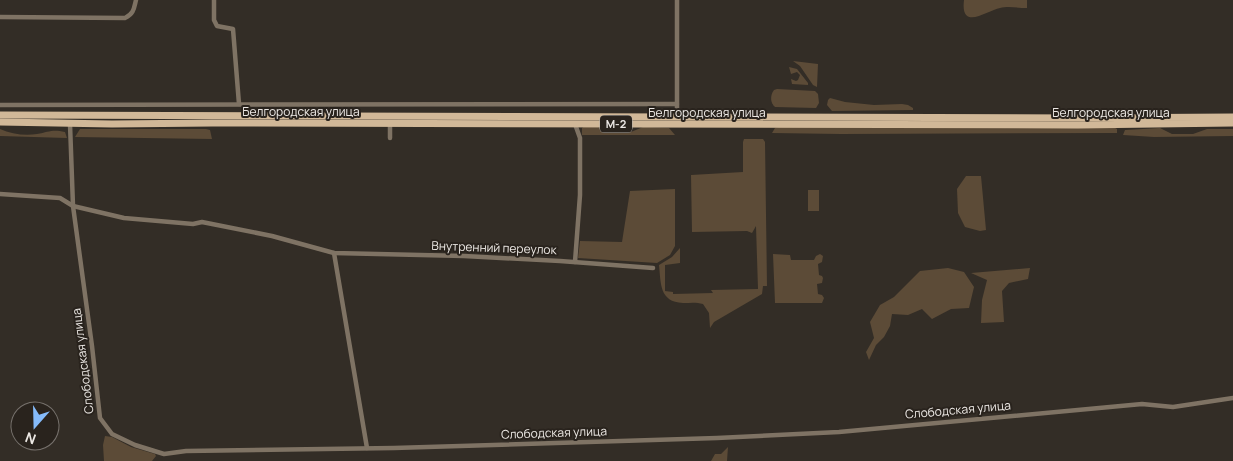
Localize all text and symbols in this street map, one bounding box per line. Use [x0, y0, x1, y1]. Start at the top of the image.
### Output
street label: Белгородская улица [242, 103, 360, 120]
street label: Белгородская улица [648, 104, 766, 121]
street label: Белгородская улица [1052, 104, 1170, 121]
road number: М-2 [600, 116, 632, 132]
street label: Внутренний переулок [431, 237, 558, 258]
street label: Слободская улица [68, 307, 97, 415]
street label: Слободская улица [904, 396, 1012, 423]
north arrow [10, 401, 60, 451]
street label: Слободская улица [501, 422, 607, 443]
text: N [22, 428, 38, 449]

